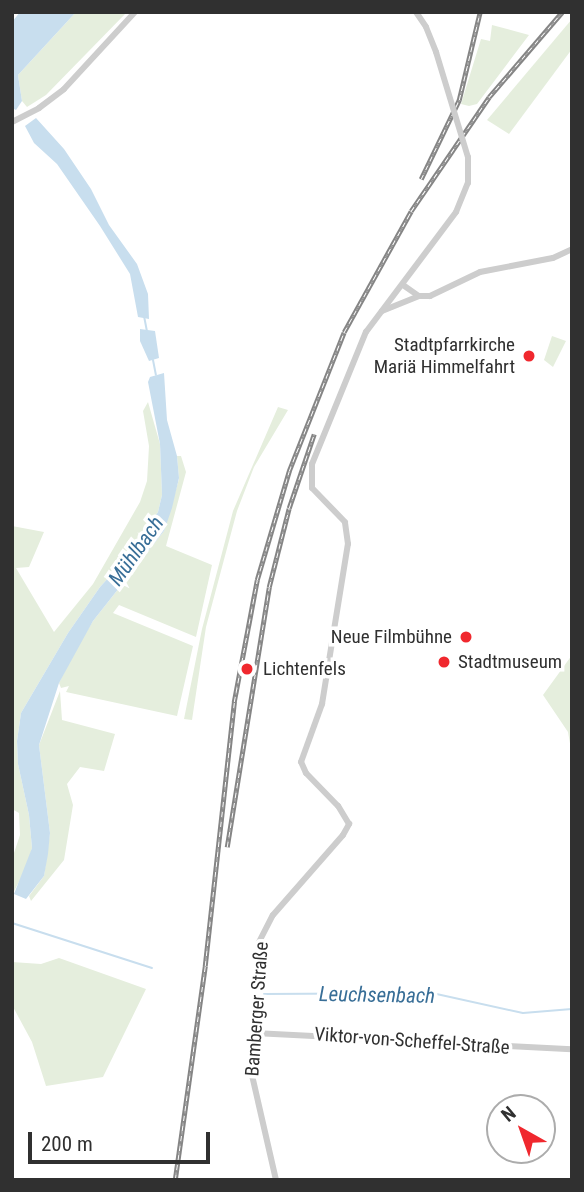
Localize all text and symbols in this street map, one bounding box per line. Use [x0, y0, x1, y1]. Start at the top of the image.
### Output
place label: Stadtpfarrkirche Mariä Himmelfahrt [374, 334, 515, 378]
marker: Stadtpfarrkirche Mariä Himmelfahrt [521, 348, 537, 364]
water label: Mühlbach [103, 511, 169, 591]
place label: Neue Filmbühne [331, 626, 452, 648]
marker: Neue Filmbühne [458, 629, 474, 645]
place label: Stadtmuseum [458, 651, 562, 673]
marker: Stadtmuseum [436, 654, 452, 670]
place label: Lichtenfels [263, 658, 346, 680]
marker: Lichtenfels [237, 659, 257, 679]
street label: Bamberger Straße [241, 941, 273, 1077]
water label: Leuchsenbach [319, 981, 435, 1009]
street label: Viktor-von-Scheffel-Straße [314, 1023, 510, 1059]
north arrow [486, 1094, 556, 1164]
text: N [497, 1102, 520, 1127]
scale bar [32, 1118, 214, 1162]
text: 200 m [41, 1132, 93, 1156]

